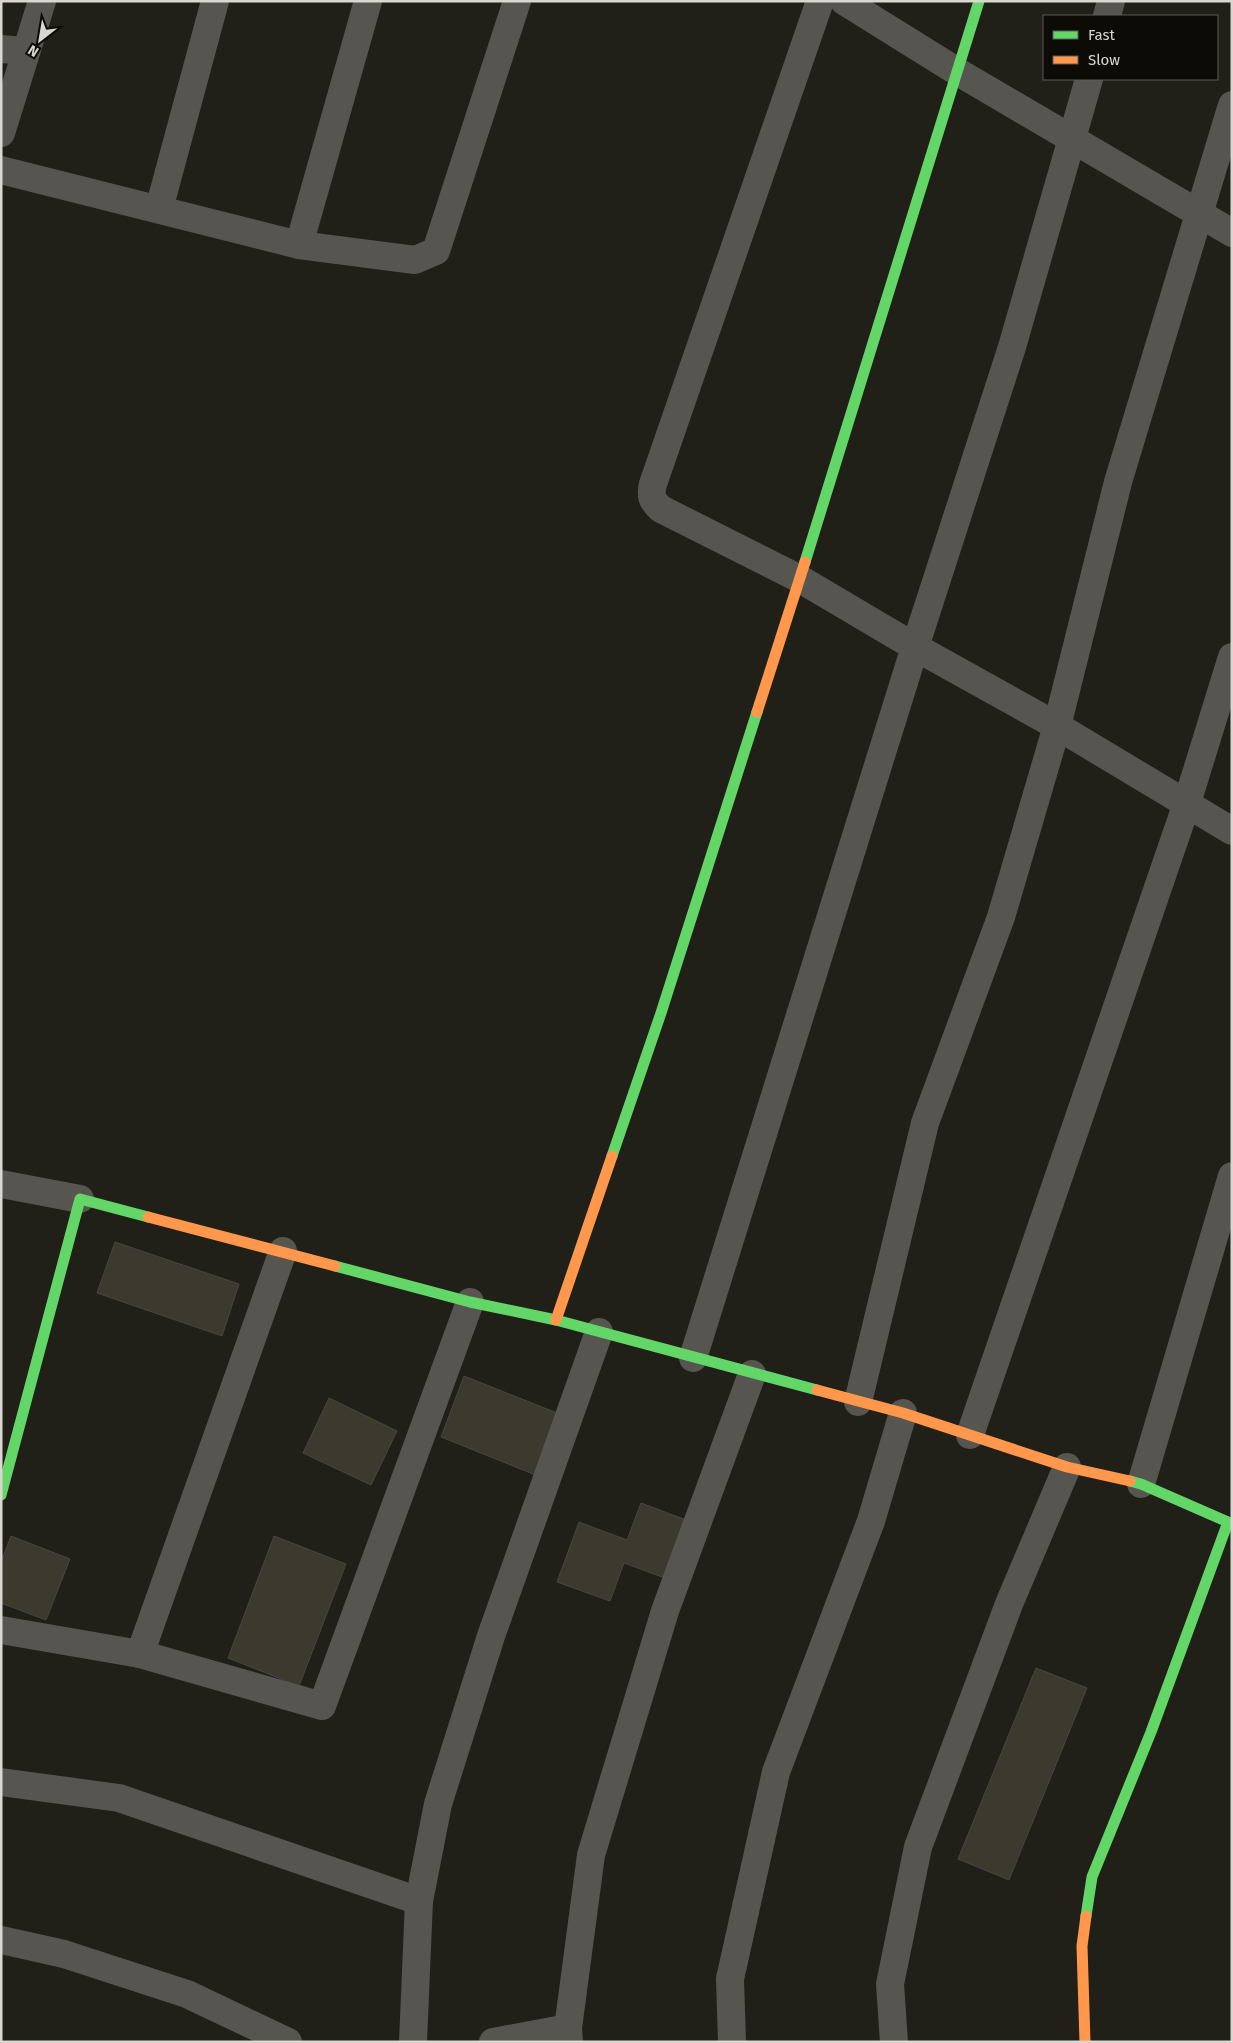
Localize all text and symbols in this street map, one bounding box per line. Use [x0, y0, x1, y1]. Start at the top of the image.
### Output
north arrow [15, 15, 65, 65]
legend [1043, 15, 1218, 80]
text: Fast [1088, 26, 1115, 44]
text: N [25, 41, 42, 60]
text: Slow [1088, 51, 1120, 69]

